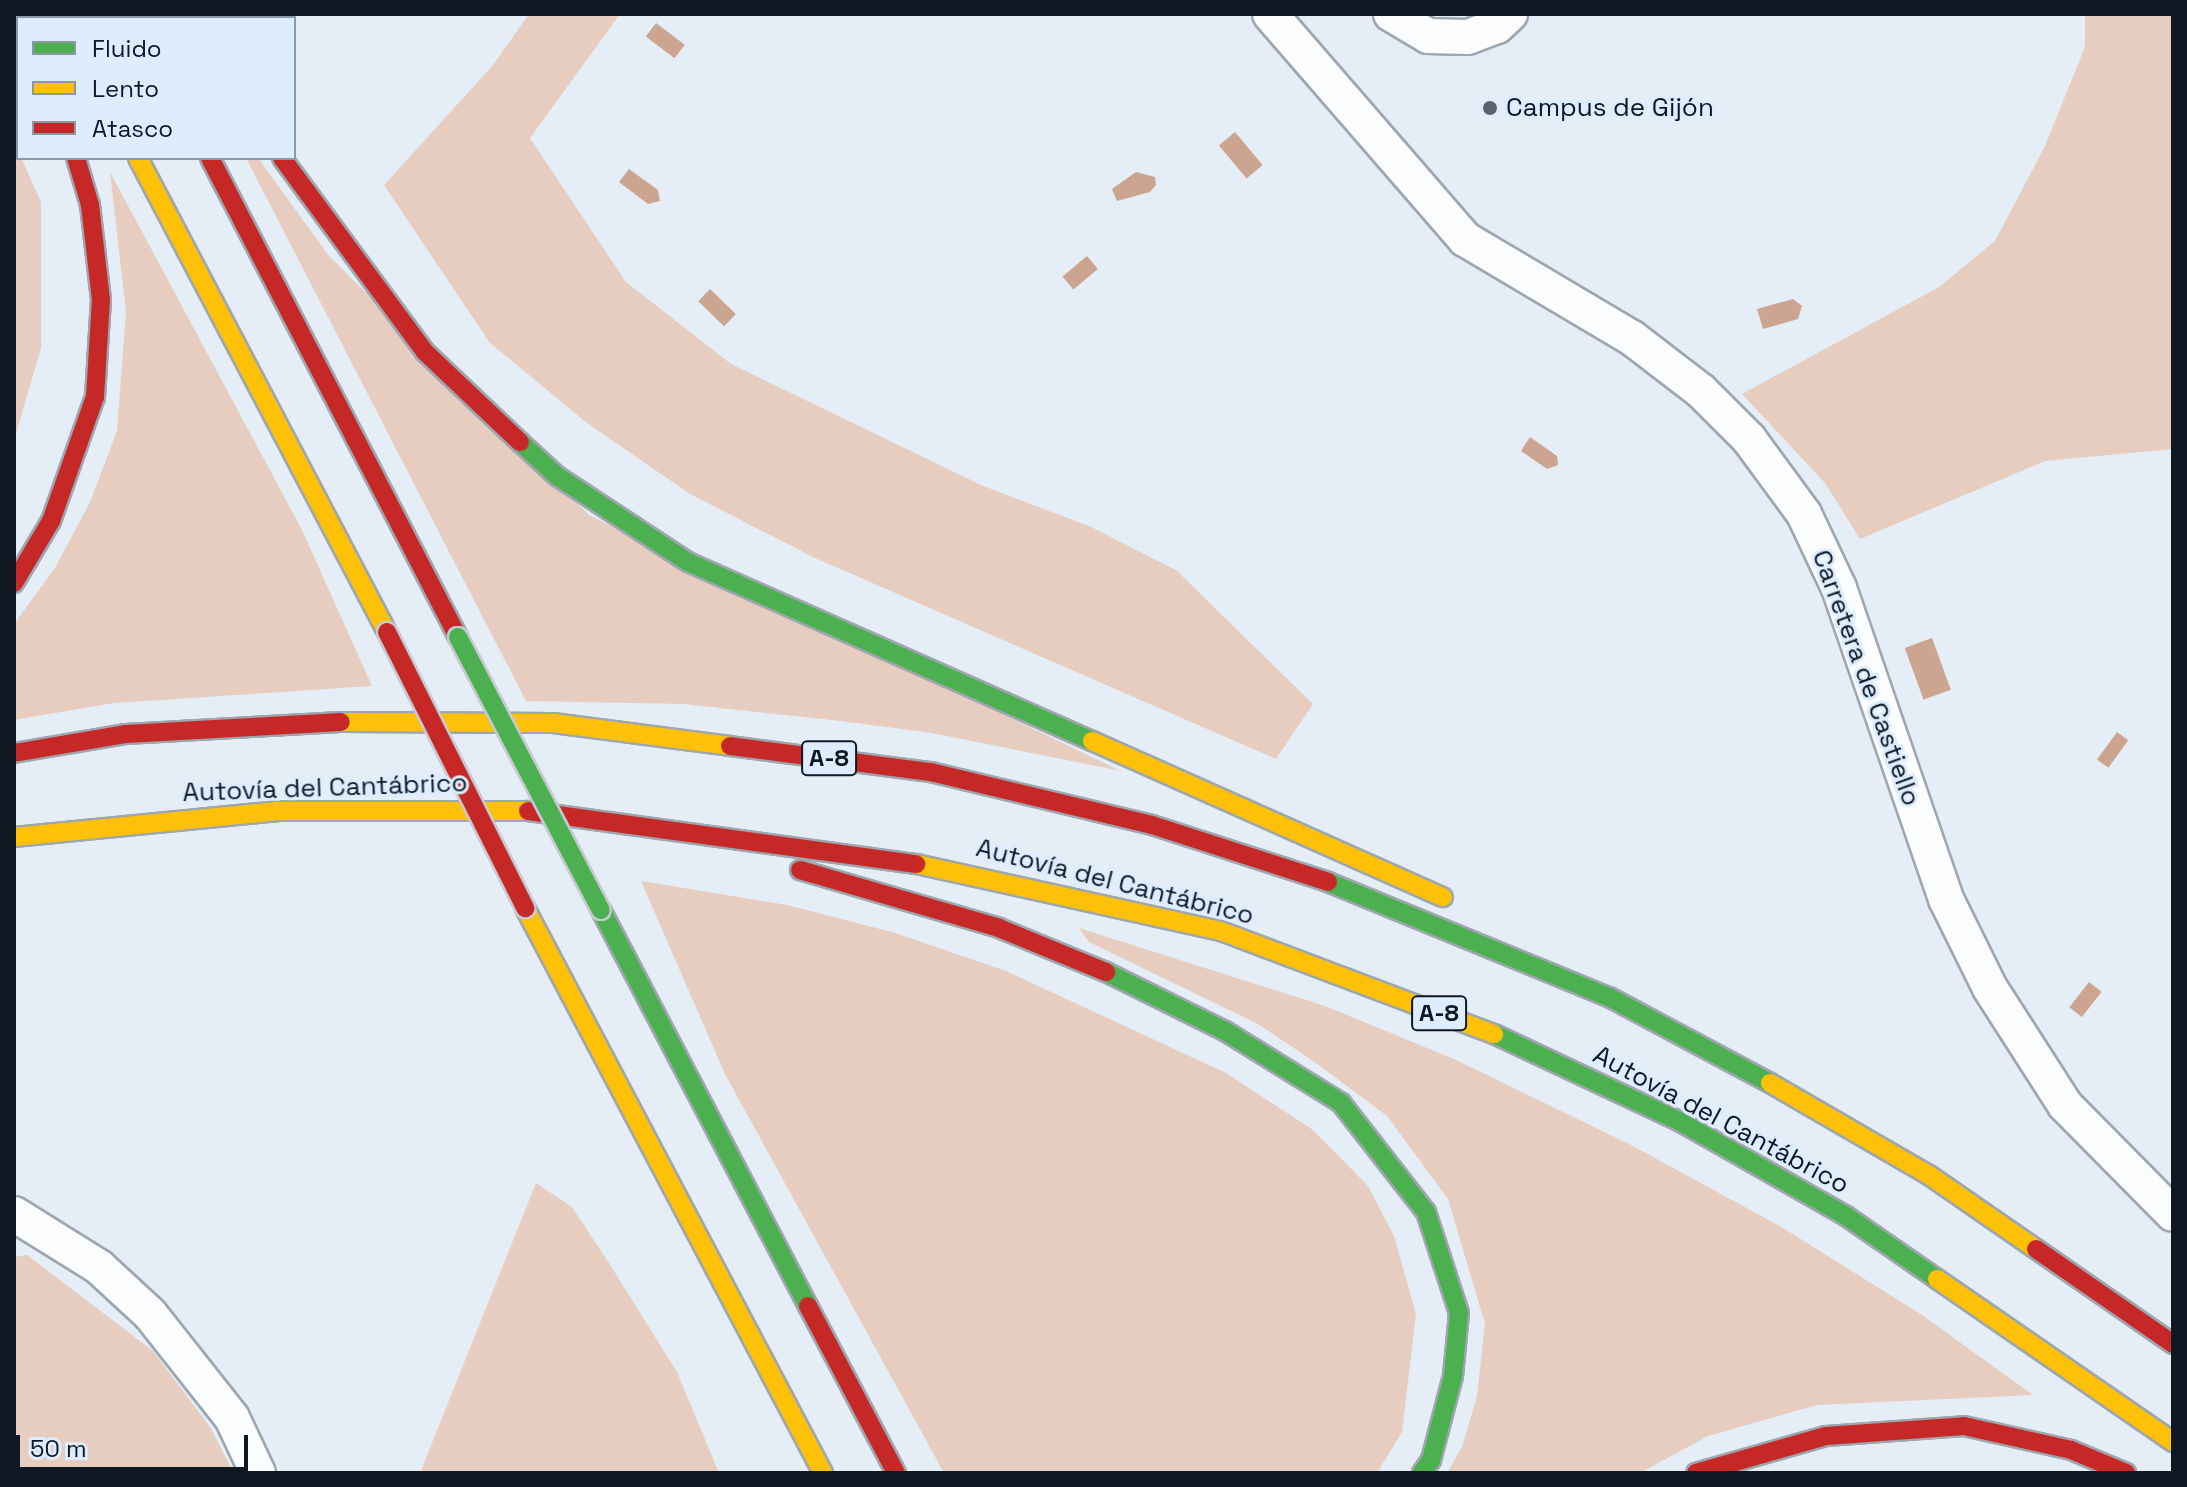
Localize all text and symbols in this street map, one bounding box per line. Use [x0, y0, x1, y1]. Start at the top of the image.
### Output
legend [16, 16, 296, 160]
text: Fluido [92, 33, 162, 64]
text: Lento [92, 73, 159, 104]
place label: Campus de Gijón [1506, 92, 1714, 124]
marker: Campus de Gijón [1481, 99, 1499, 117]
text: Atasco [92, 113, 173, 144]
street label: Carretera de Castiello [1805, 546, 1927, 810]
road number: A-8 [801, 738, 857, 778]
street label: Autovía del Cantábrico [182, 767, 468, 809]
street label: Autovía del Cantábrico [973, 832, 1257, 932]
road number: A-8 [1411, 993, 1467, 1033]
street label: Autovía del Cantábrico [1588, 1039, 1854, 1201]
scale bar [20, 1419, 252, 1469]
text: 50 m [30, 1433, 87, 1464]

